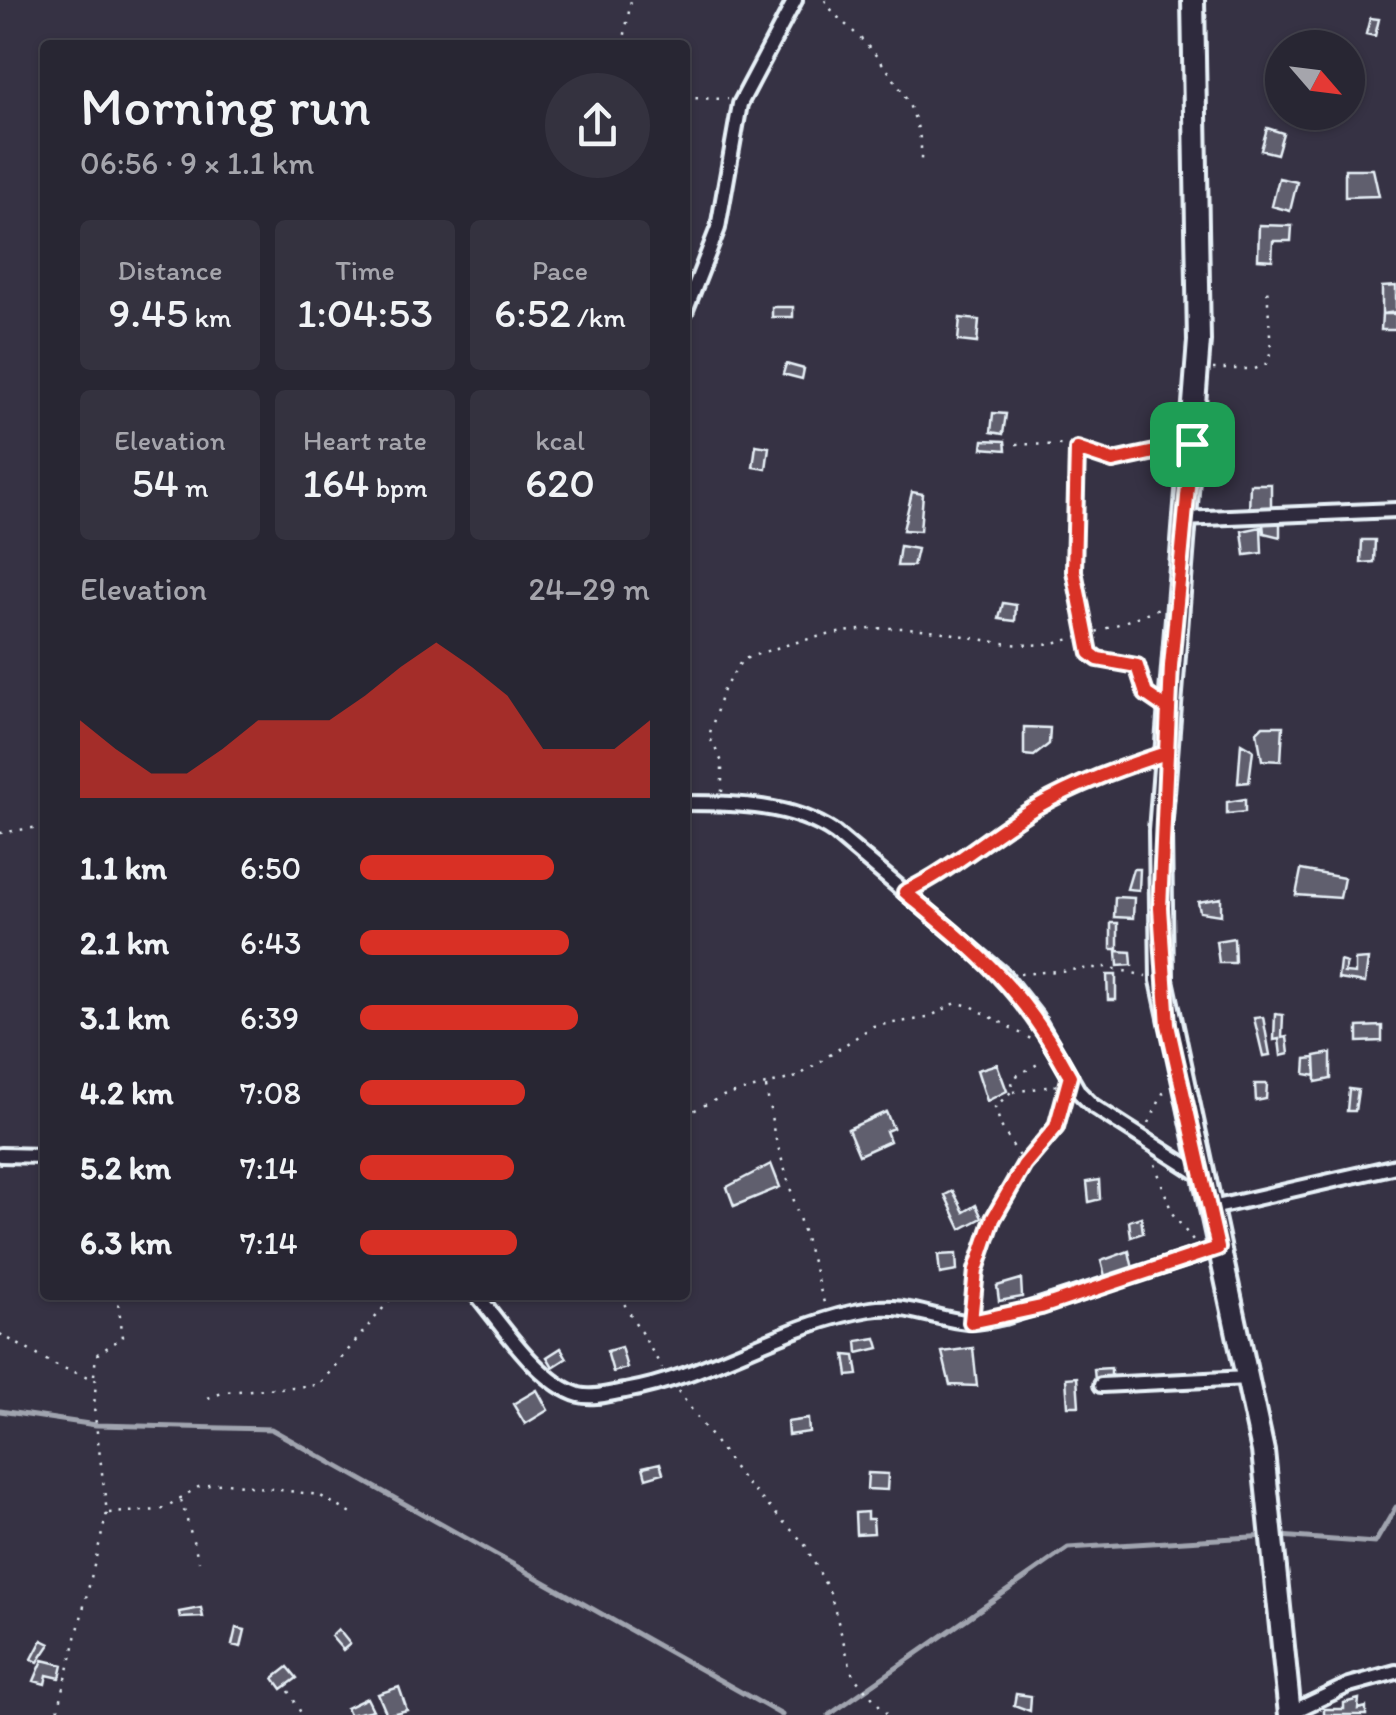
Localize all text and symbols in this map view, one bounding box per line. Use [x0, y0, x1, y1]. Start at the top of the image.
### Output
north arrow [1265, 30, 1365, 130]
map controls [1265, 30, 1365, 130]
text: Morning run [80, 73, 371, 139]
button: share [545, 73, 650, 178]
text: 06:56 · 9 × 1.1 km [80, 144, 314, 182]
text: Distance [118, 253, 222, 287]
text: Time [335, 253, 395, 287]
text: Pace [532, 253, 588, 287]
text: 9.45 [109, 287, 188, 338]
text: 1:04:53 [297, 287, 433, 338]
text: 6:52 [494, 287, 571, 338]
text: km [188, 300, 231, 334]
text: /km [571, 300, 626, 334]
pin [1150, 402, 1235, 487]
icon: arrive [1165, 417, 1220, 472]
text: Elevation [114, 423, 226, 457]
text: Heart rate [303, 423, 427, 457]
text: kcal [535, 423, 585, 457]
text: 54 [131, 457, 179, 508]
text: 164 [302, 457, 369, 508]
text: 620 [525, 457, 595, 508]
text: m [179, 470, 209, 504]
text: bpm [369, 470, 428, 504]
text: Elevation [80, 570, 207, 608]
text: 24–29 m [528, 570, 650, 608]
text: 1.1 km [80, 849, 167, 887]
text: 6:50 [240, 849, 301, 887]
text: 2.1 km [80, 924, 169, 962]
text: 6:43 [240, 924, 301, 962]
text: 3.1 km [80, 999, 170, 1037]
text: 6:39 [240, 999, 299, 1037]
text: 4.2 km [80, 1074, 173, 1112]
text: 7:08 [240, 1074, 301, 1112]
text: 5.2 km [80, 1149, 171, 1187]
text: 7:14 [240, 1149, 298, 1187]
text: 6.3 km [80, 1224, 172, 1262]
text: 7:14 [240, 1224, 298, 1262]

